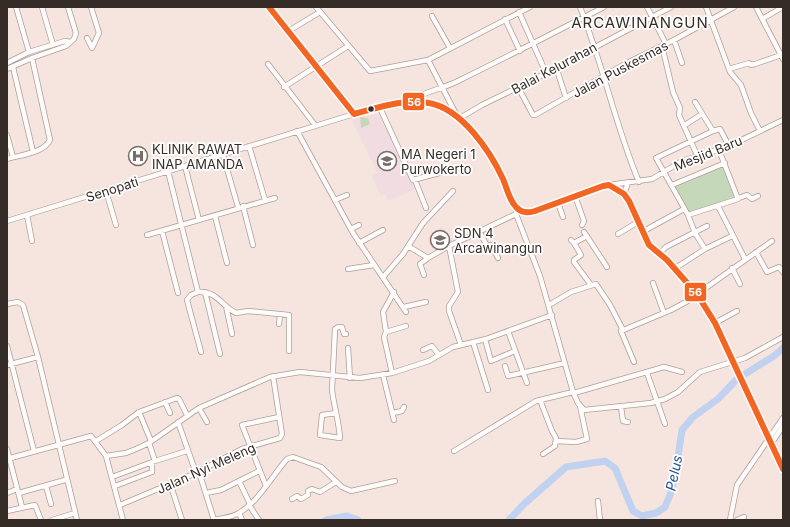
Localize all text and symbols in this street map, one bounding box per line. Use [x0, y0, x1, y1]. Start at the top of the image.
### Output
district label: ARCAWINANGUN [571, 13, 709, 32]
street label: Jalan Puskesmas [569, 37, 671, 101]
street label: Balai Kelurahan [508, 39, 600, 97]
line badge: 56 [402, 92, 425, 111]
text: 56 [407, 95, 421, 109]
unlabelled marker [366, 104, 376, 114]
street label: Mesjid Baru [671, 132, 745, 174]
place label: KLINIK RAWAT INAP AMANDA [152, 141, 244, 172]
hospital icon: KLINIK RAWAT INAP AMANDA [127, 145, 149, 167]
place label: MA Negeri 1 Purwokerto [401, 146, 475, 177]
school or university icon: MA Negeri 1 Purwokerto [376, 150, 398, 172]
street label: Senopati [84, 173, 140, 205]
place label: SDN 4 Arcawinangun [454, 225, 542, 256]
school or university icon: SDN 4 Arcawinangun [429, 229, 451, 251]
line badge: 56 [684, 282, 707, 302]
text: 56 [688, 285, 702, 299]
street label: Jalan Nyi Meleng [154, 439, 258, 497]
water label: Pelus [661, 454, 686, 492]

